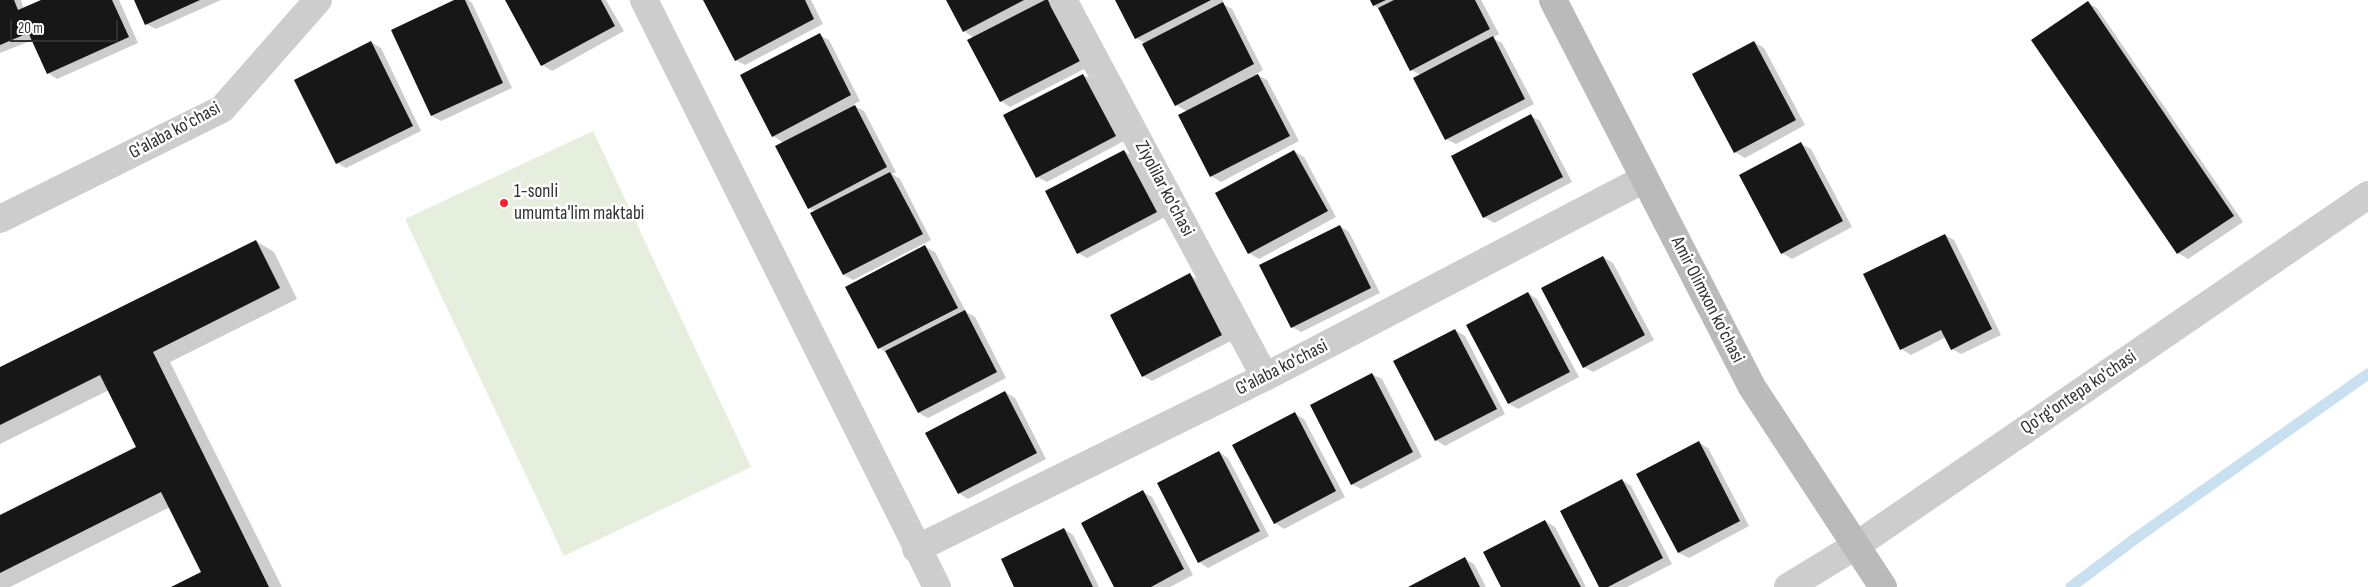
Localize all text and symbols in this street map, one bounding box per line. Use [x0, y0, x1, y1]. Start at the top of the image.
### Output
scale bar [12, 10, 120, 42]
text: 20 m [18, 19, 43, 38]
street label: G'alaba ko'chasi [125, 97, 225, 165]
street label: Ziyolilar ko'chasi [1129, 138, 1199, 240]
place label: 1-sonli umumta'lim maktabi [514, 181, 644, 225]
marker: 1-sonli umumta'lim maktabi [498, 197, 510, 209]
street label: Amir Olimxon ko'chasi [1665, 233, 1749, 367]
street label: G'alaba ko'chasi [1232, 335, 1332, 401]
street label: Qo'rg'ontepa ko'chasi [2017, 346, 2141, 440]

